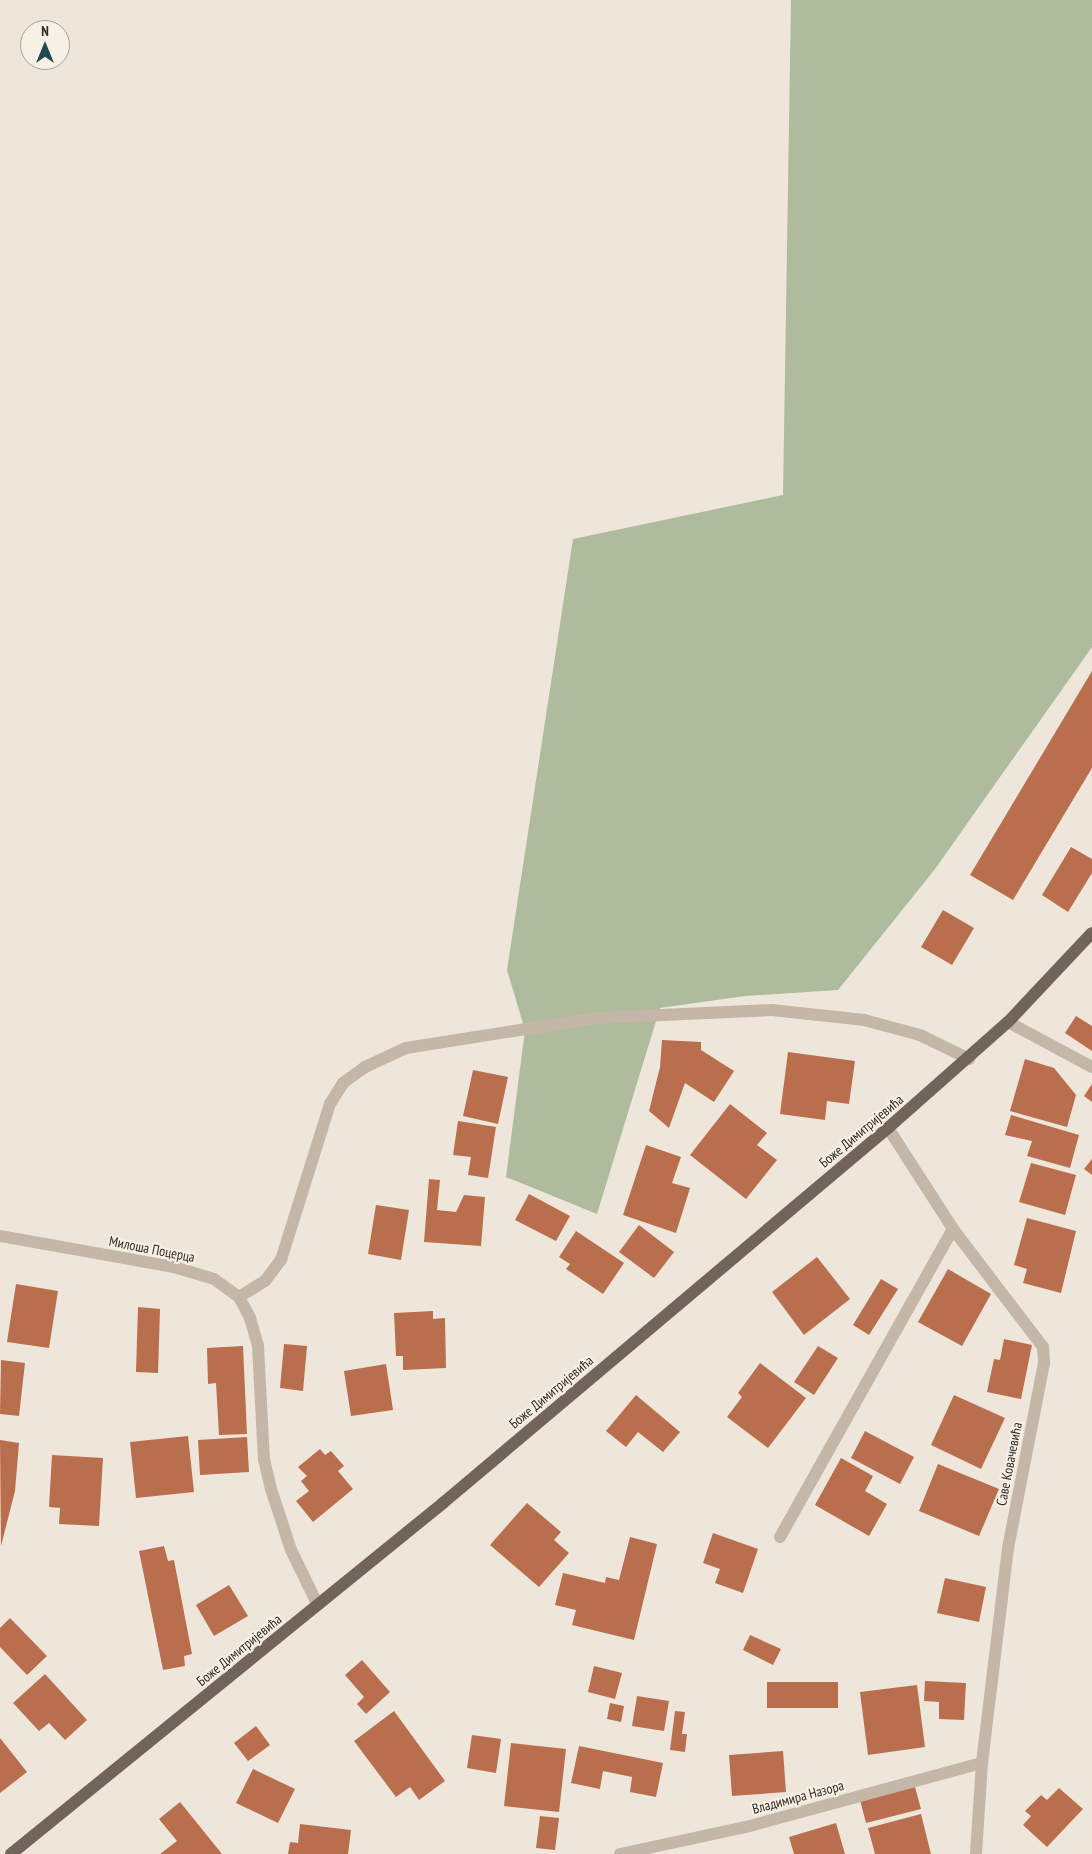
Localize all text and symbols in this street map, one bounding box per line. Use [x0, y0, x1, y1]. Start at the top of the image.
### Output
north arrow [20, 20, 70, 70]
text: N [41, 22, 49, 40]
street label: Боже Димитријевића [816, 1091, 906, 1171]
street label: Милоша Поцерца [108, 1232, 196, 1266]
street label: Боже Димитријевића [506, 1352, 596, 1432]
street label: Саве Ковачевића [993, 1421, 1025, 1507]
street label: Боже Димитријевића [193, 1611, 285, 1689]
street label: Владимира Назора [750, 1777, 846, 1817]

